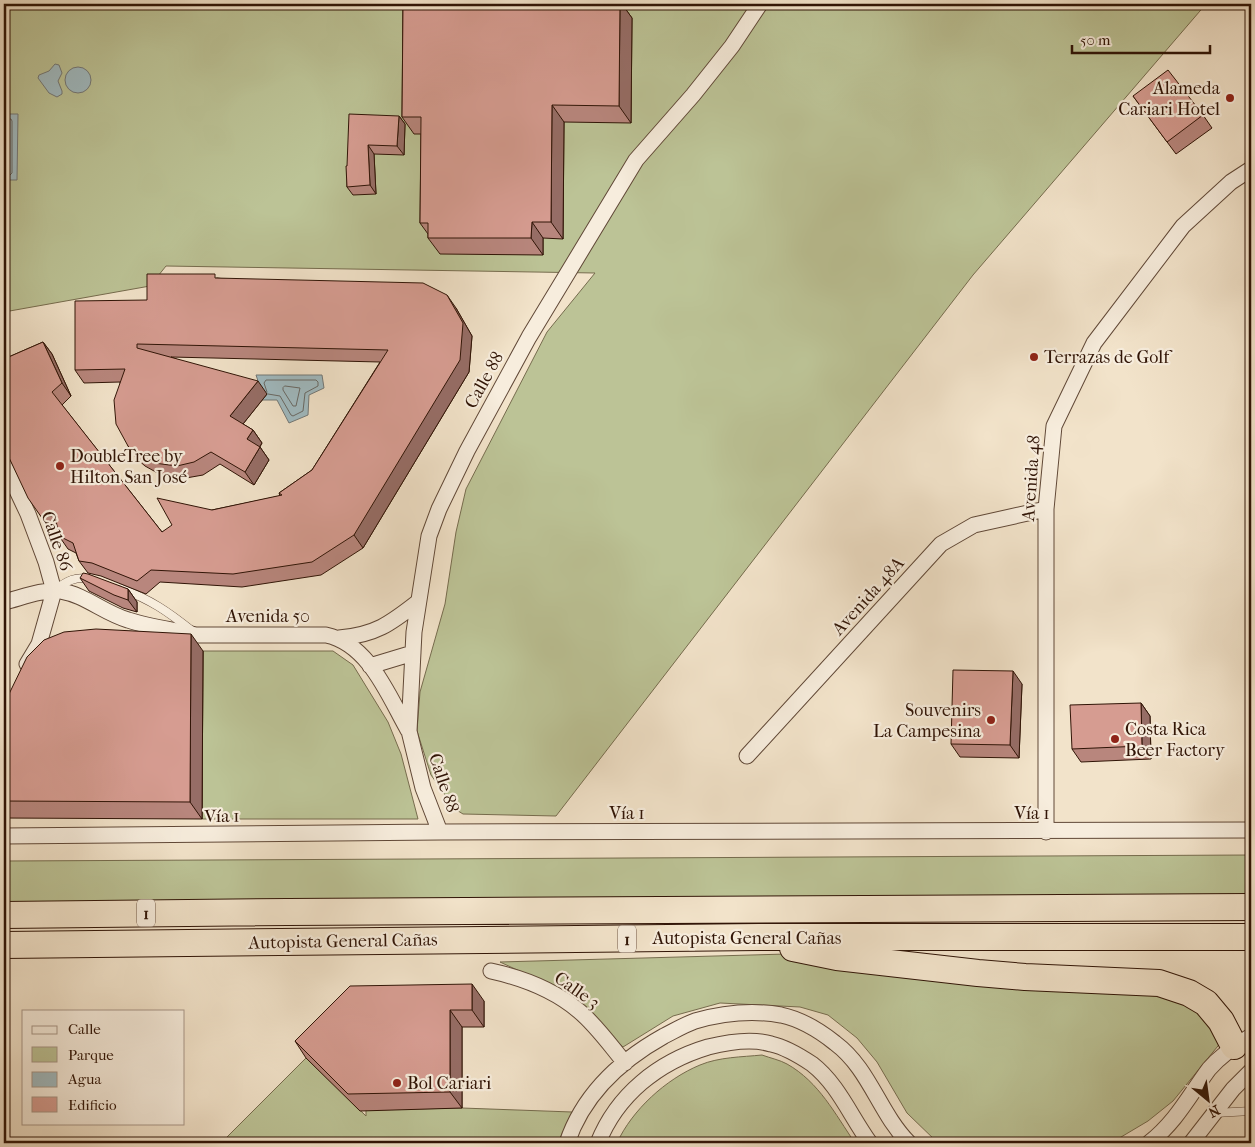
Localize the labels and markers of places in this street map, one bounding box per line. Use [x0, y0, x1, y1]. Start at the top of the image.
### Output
place label: Alameda Cariari Hotel [1118, 78, 1221, 120]
marker: Alameda Cariari Hotel [1224, 92, 1236, 104]
place label: Terrazas de Golf [1044, 347, 1173, 368]
marker: Terrazas de Golf [1028, 351, 1040, 363]
place label: DoubleTree by Hilton San José [70, 446, 187, 488]
marker: DoubleTree by Hilton San José [54, 460, 66, 472]
place label: Souvenirs La Campesina [873, 700, 982, 742]
marker: Souvenirs La Campesina [985, 714, 997, 726]
place label: Costa Rica Beer Factory [1125, 719, 1226, 761]
marker: Costa Rica Beer Factory [1109, 733, 1121, 745]
place label: Bol Cariari [407, 1073, 492, 1094]
marker: Bol Cariari [391, 1077, 403, 1089]

